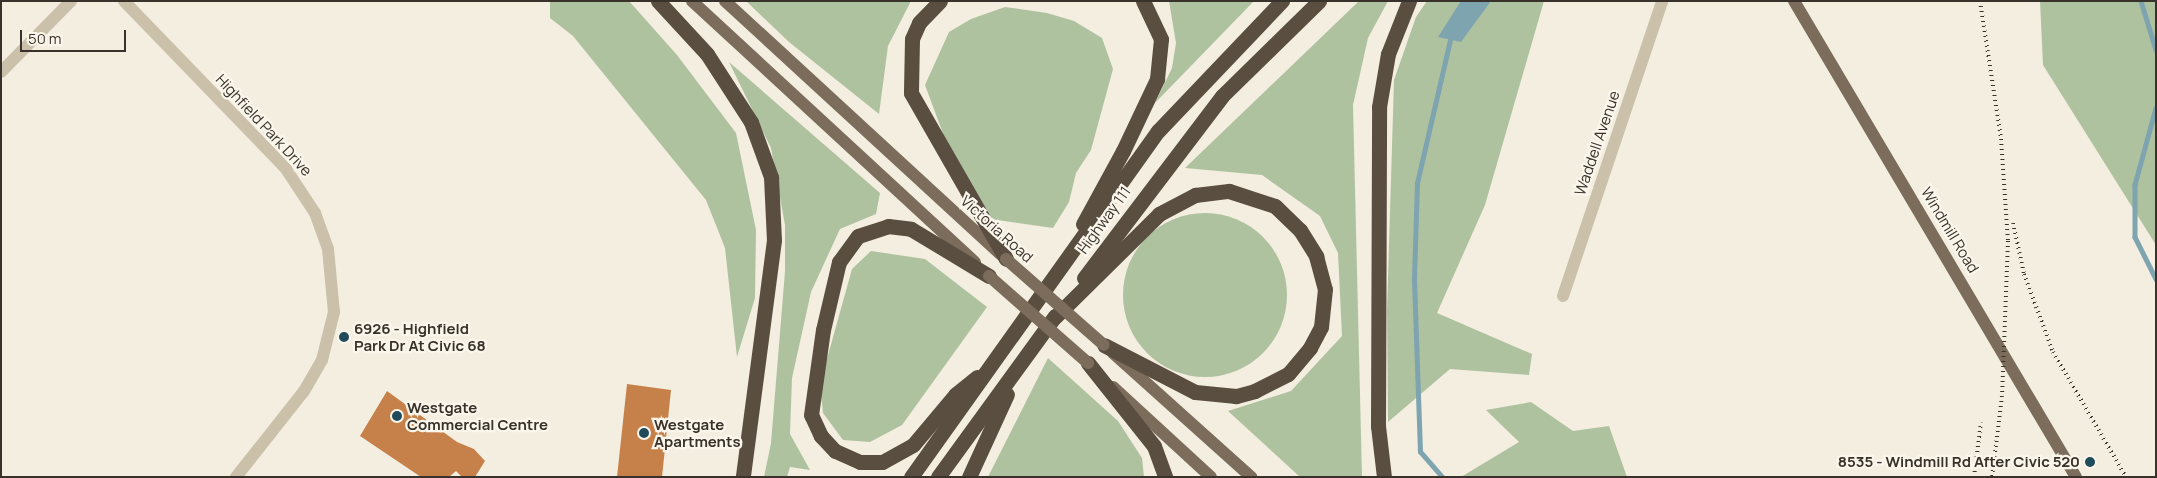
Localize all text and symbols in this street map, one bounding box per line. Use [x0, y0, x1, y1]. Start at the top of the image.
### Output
scale bar [22, 20, 129, 52]
text: 50 m [28, 28, 62, 49]
street label: Highfield Park Drive [212, 70, 316, 180]
street label: Waddell Avenue [1571, 88, 1623, 198]
street label: Highway 111 [1074, 183, 1134, 257]
street label: Windmill Road [1917, 184, 1983, 276]
street label: Victoria Road [957, 192, 1037, 266]
place label: 6926 - Highfield Park Dr At Civic 68 [354, 319, 486, 354]
marker: 6926 - Highfield Park Dr At Civic 68 [338, 331, 350, 343]
place label: Westgate Commercial Centre [407, 398, 548, 433]
marker: Westgate Commercial Centre [391, 410, 403, 422]
place label: Westgate Apartments [654, 415, 741, 450]
marker: Westgate Apartments [638, 427, 650, 439]
place label: 8535 - Windmill Rd After Civic 520 [1838, 453, 2080, 471]
marker: 8535 - Windmill Rd After Civic 520 [2084, 456, 2096, 468]

